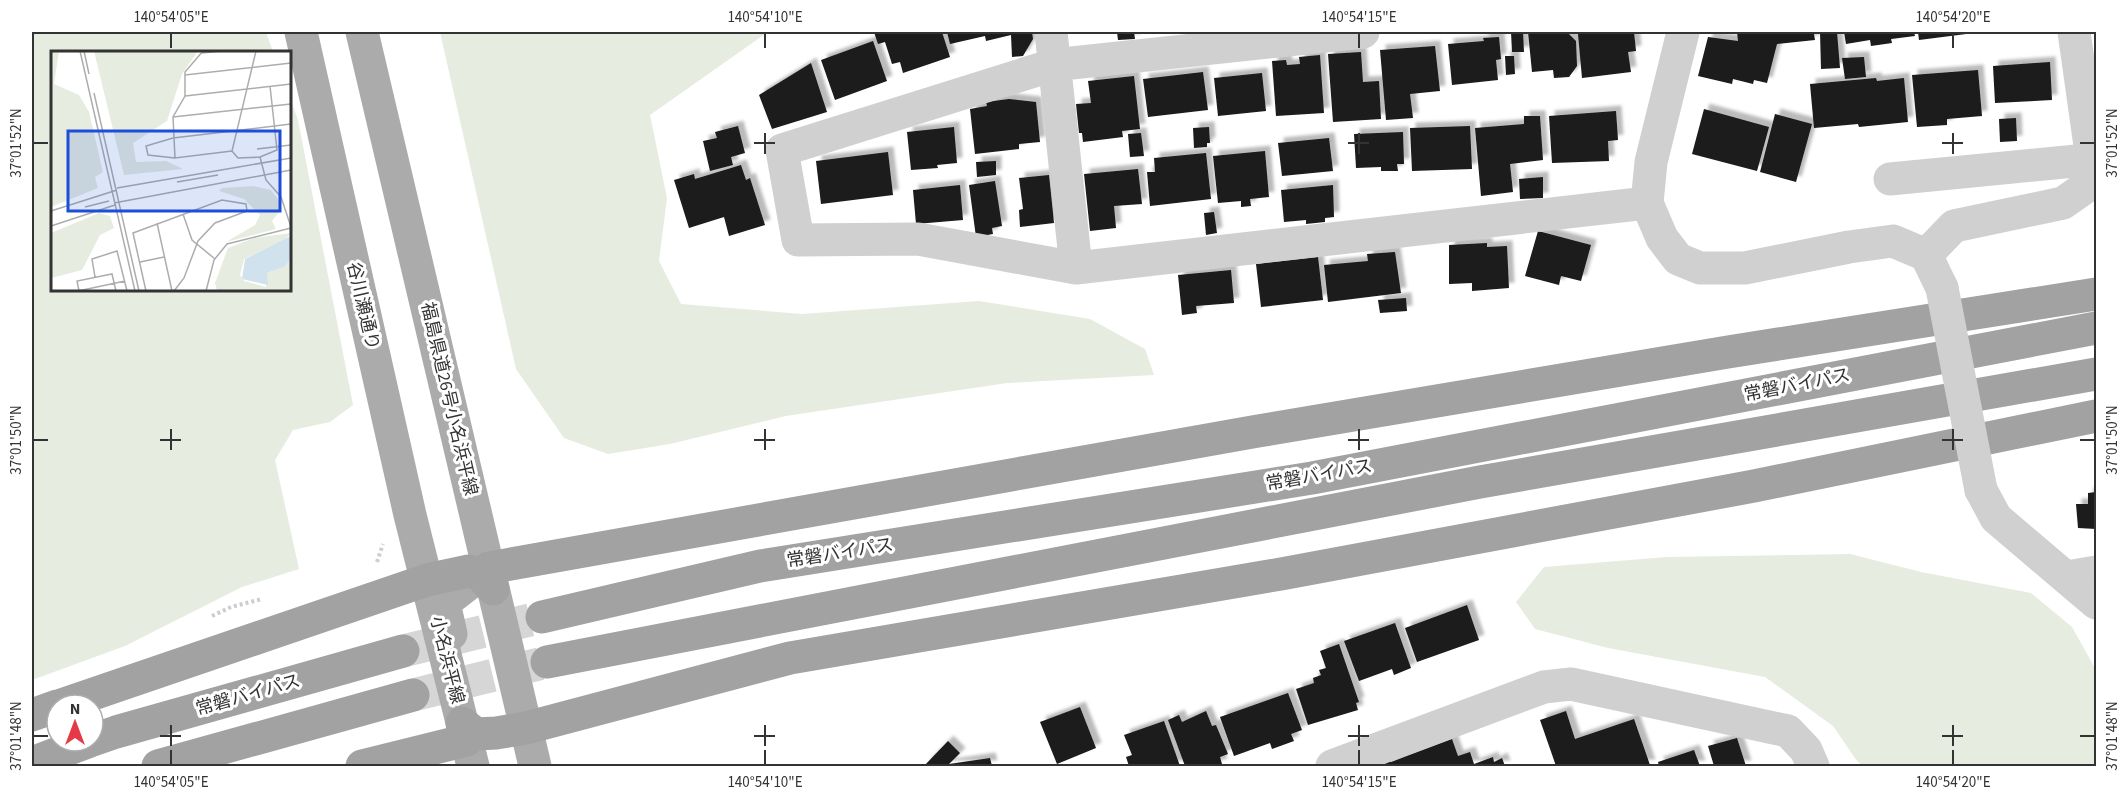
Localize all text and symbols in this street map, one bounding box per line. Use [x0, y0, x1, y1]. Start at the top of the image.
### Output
text: 140°54'05"E [133, 7, 209, 28]
text: 140°54'10"E [727, 7, 803, 28]
text: 140°54'15"E [1321, 7, 1397, 28]
text: 140°54'20"E [1915, 7, 1991, 28]
inset map [51, 51, 291, 291]
text: 37°01'52"N [6, 108, 27, 178]
text: 37°01'52"N [2102, 108, 2123, 178]
street label: 谷川瀬通り [341, 259, 385, 353]
street label: 福島県道26号小名浜平線 [415, 300, 483, 498]
street label: 常磐バイパス [1742, 362, 1852, 408]
text: 37°01'50"N [6, 405, 27, 475]
text: 37°01'50"N [2102, 405, 2123, 475]
street label: 常磐バイパス [1264, 453, 1374, 497]
street label: 常磐バイパス [785, 532, 895, 574]
street label: 小名浜平線 [424, 613, 470, 707]
street label: 常磐バイパス [193, 668, 303, 722]
north arrow [45, 693, 105, 753]
text: N [70, 698, 80, 720]
text: 37°01'48"N [6, 701, 27, 771]
text: 37°01'48"N [2102, 701, 2123, 771]
text: 140°54'05"E [133, 772, 209, 793]
text: 140°54'10"E [727, 772, 803, 793]
text: 140°54'15"E [1321, 772, 1397, 793]
text: 140°54'20"E [1915, 772, 1991, 793]

